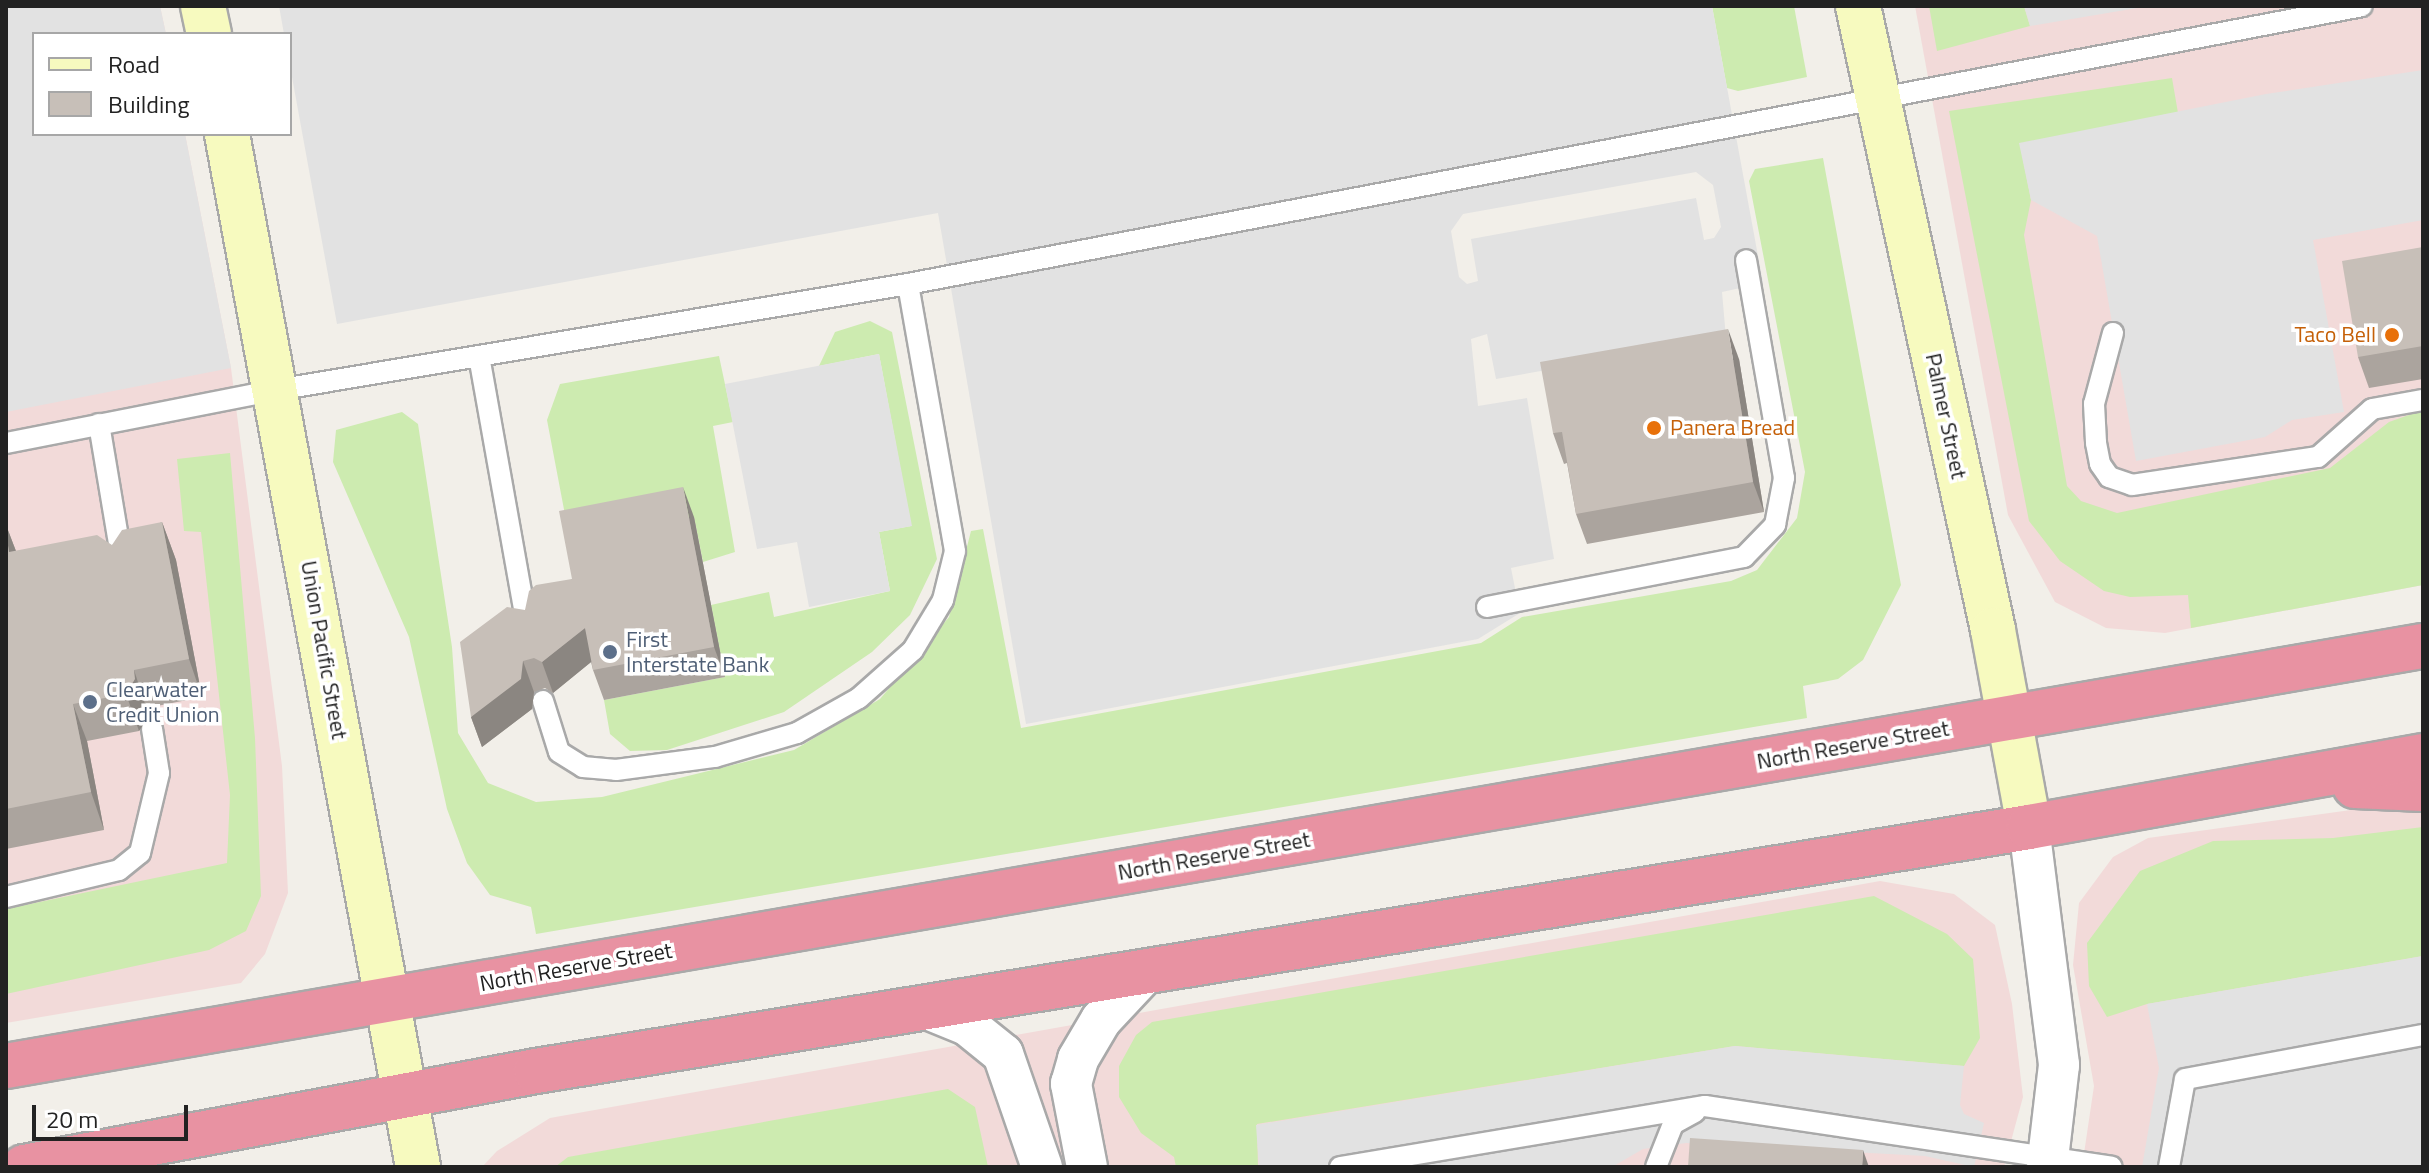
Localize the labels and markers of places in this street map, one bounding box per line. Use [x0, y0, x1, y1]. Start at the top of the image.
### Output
place label: Taco Bell [2295, 322, 2376, 348]
marker: Taco Bell [2383, 326, 2401, 344]
place label: Panera Bread [1670, 415, 1795, 441]
marker: Panera Bread [1645, 419, 1663, 437]
place label: First Interstate Bank [626, 626, 769, 678]
marker: First Interstate Bank [601, 643, 619, 661]
place label: Clearwater Credit Union [106, 676, 220, 728]
marker: Clearwater Credit Union [81, 693, 99, 711]

